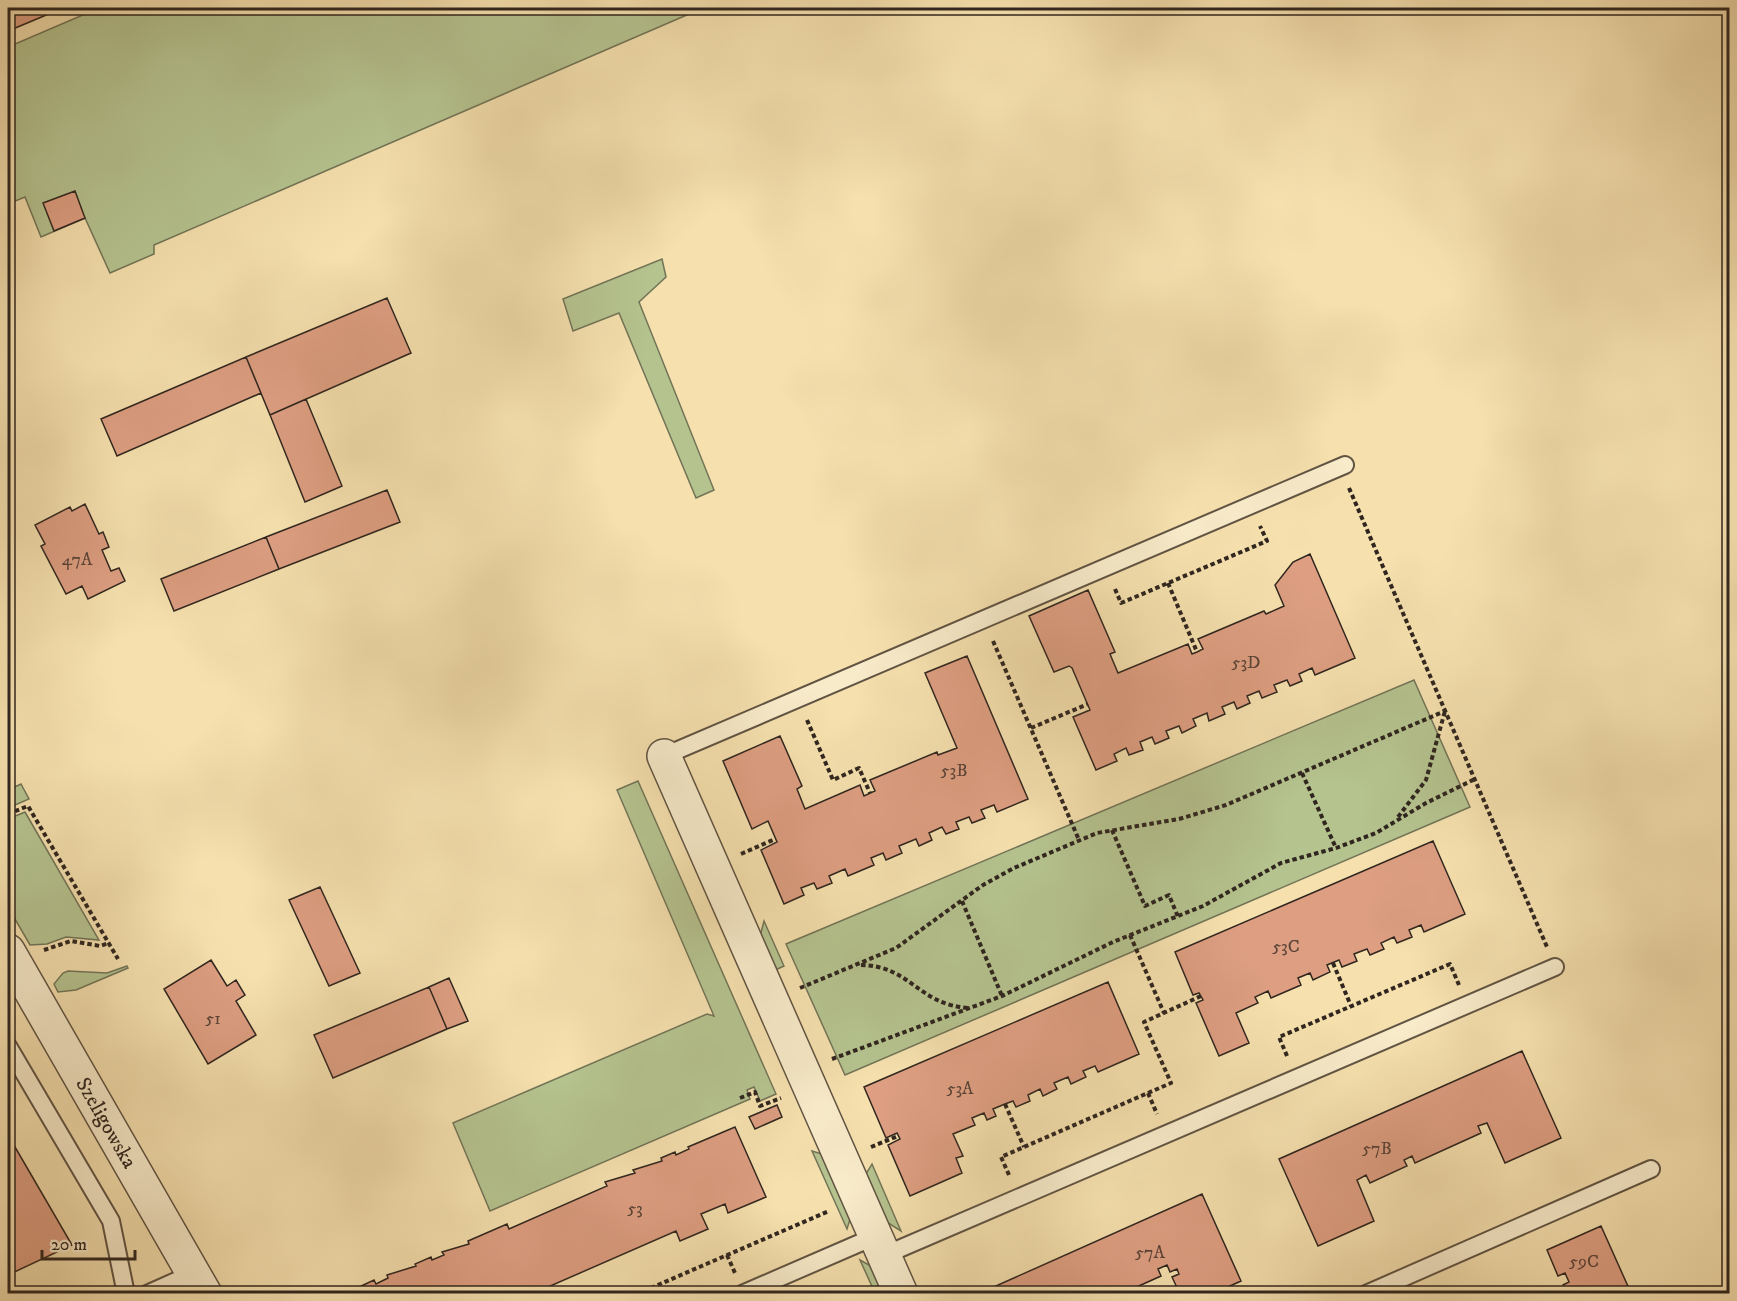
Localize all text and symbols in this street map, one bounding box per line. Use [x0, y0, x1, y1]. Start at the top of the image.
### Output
house number: 47A [62, 549, 93, 571]
house number: 53D [1231, 652, 1261, 674]
house number: 53B [940, 760, 968, 782]
house number: 53C [1272, 936, 1300, 958]
house number: 51 [205, 1008, 221, 1030]
street label: Szeligowska [69, 1073, 142, 1173]
house number: 53A [946, 1078, 974, 1100]
house number: 57B [1362, 1138, 1392, 1160]
house number: 53 [627, 1198, 643, 1220]
scale bar [42, 1223, 135, 1261]
text: 20 m [51, 1234, 87, 1256]
house number: 57A [1135, 1242, 1165, 1264]
house number: 59C [1569, 1251, 1599, 1273]

